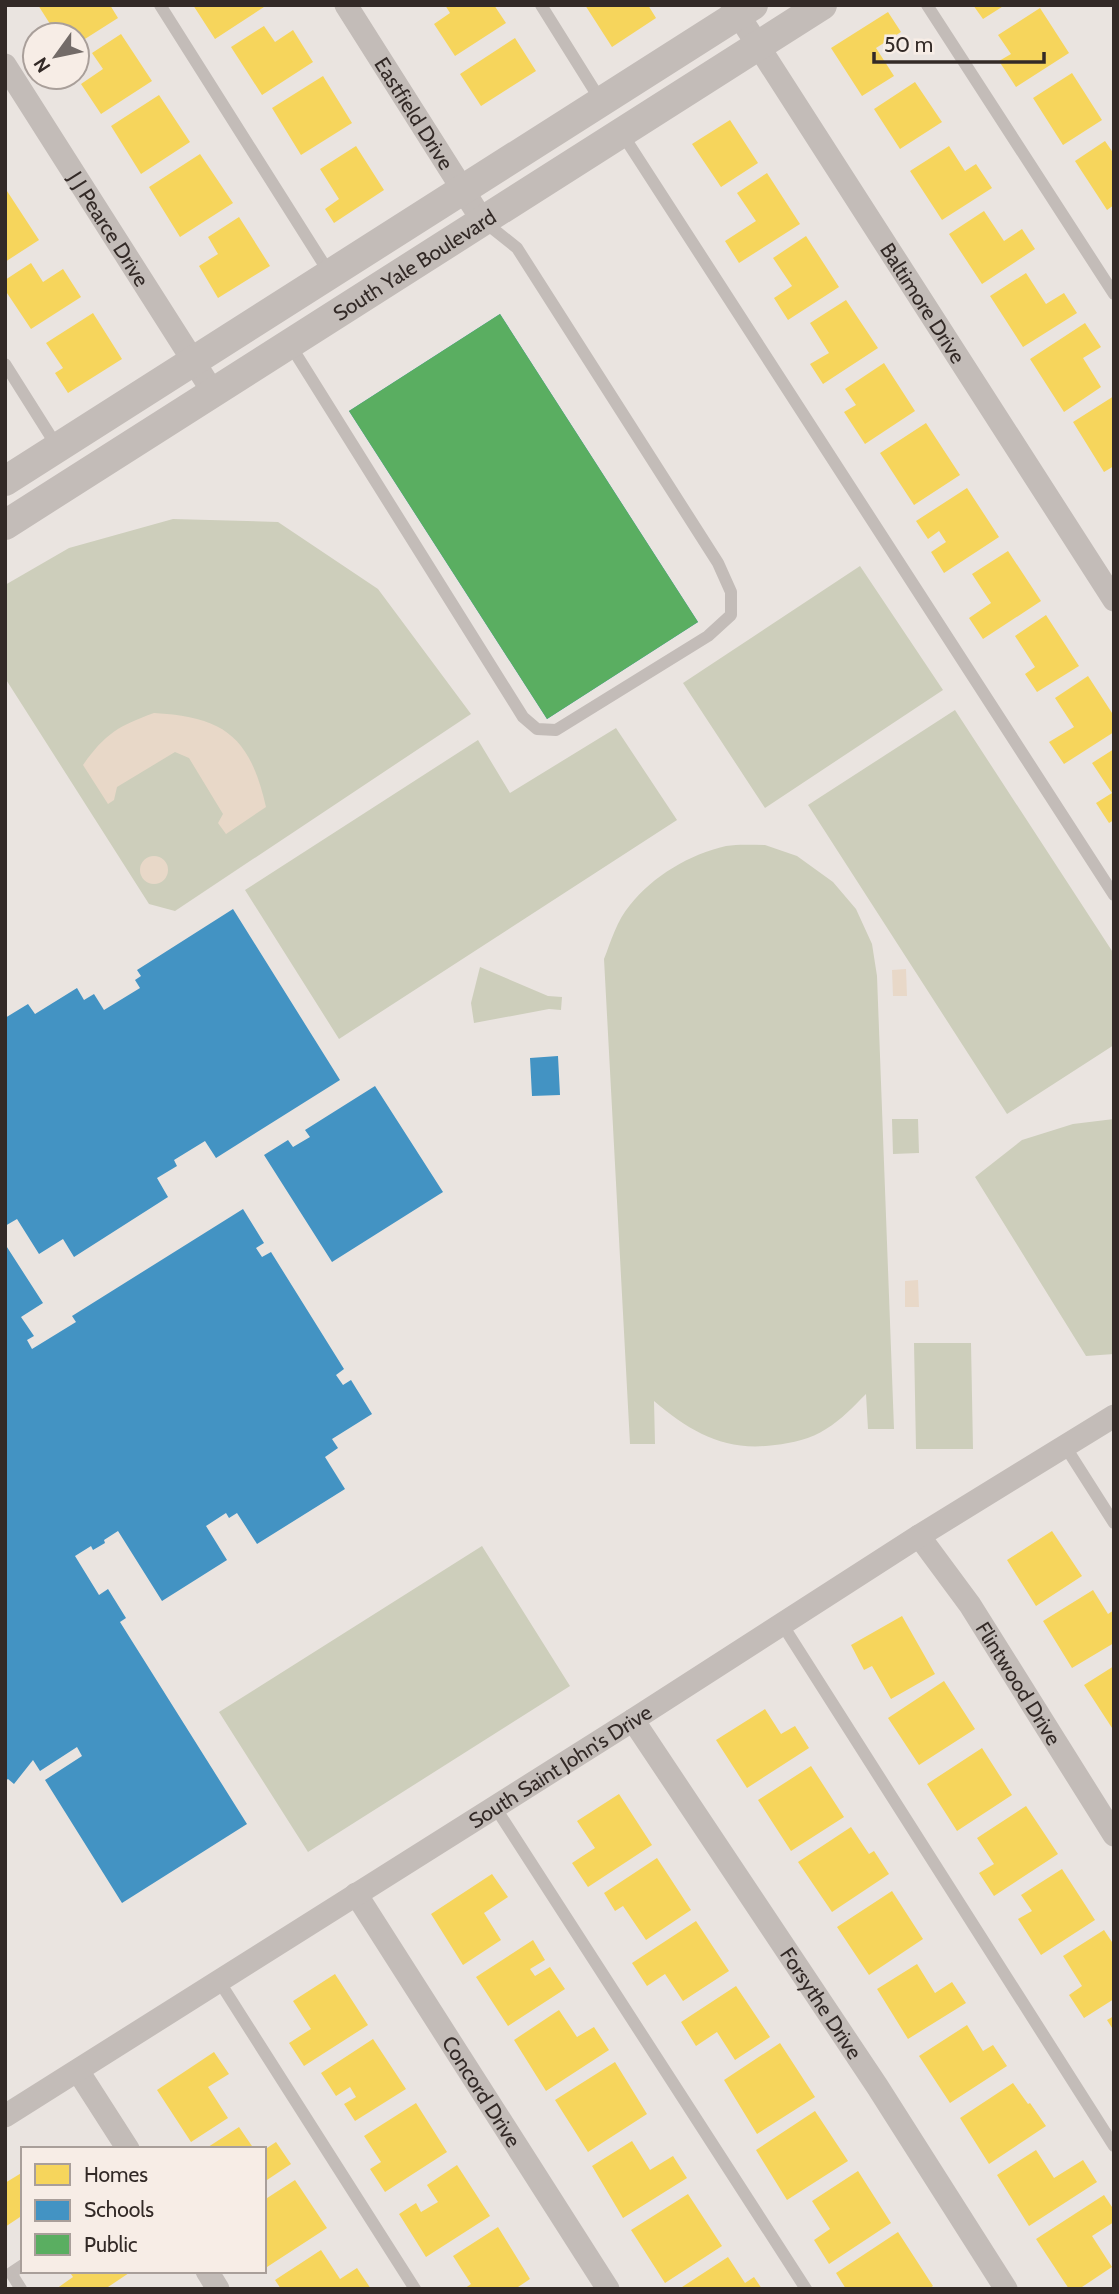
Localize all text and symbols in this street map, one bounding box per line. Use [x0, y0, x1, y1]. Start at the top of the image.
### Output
north arrow [21, 21, 91, 91]
scale bar [874, 21, 1044, 65]
text: 50 m [884, 32, 933, 57]
street label: Eastfield Drive [370, 52, 459, 174]
text: N [29, 53, 55, 77]
street label: J J Pearce Drive [63, 166, 155, 291]
street label: South Yale Boulevard [328, 204, 500, 326]
street label: Baltimore Drive [875, 238, 971, 368]
street label: Flintwood Drive [971, 1617, 1067, 1750]
street label: South Saint John's Drive [464, 1699, 656, 1833]
street label: Forsythe Drive [776, 1942, 868, 2064]
street label: Concord Drive [437, 2031, 527, 2152]
legend [21, 2147, 266, 2273]
text: Homes [84, 2162, 148, 2187]
text: Schools [84, 2197, 154, 2222]
text: Public [84, 2232, 138, 2257]

